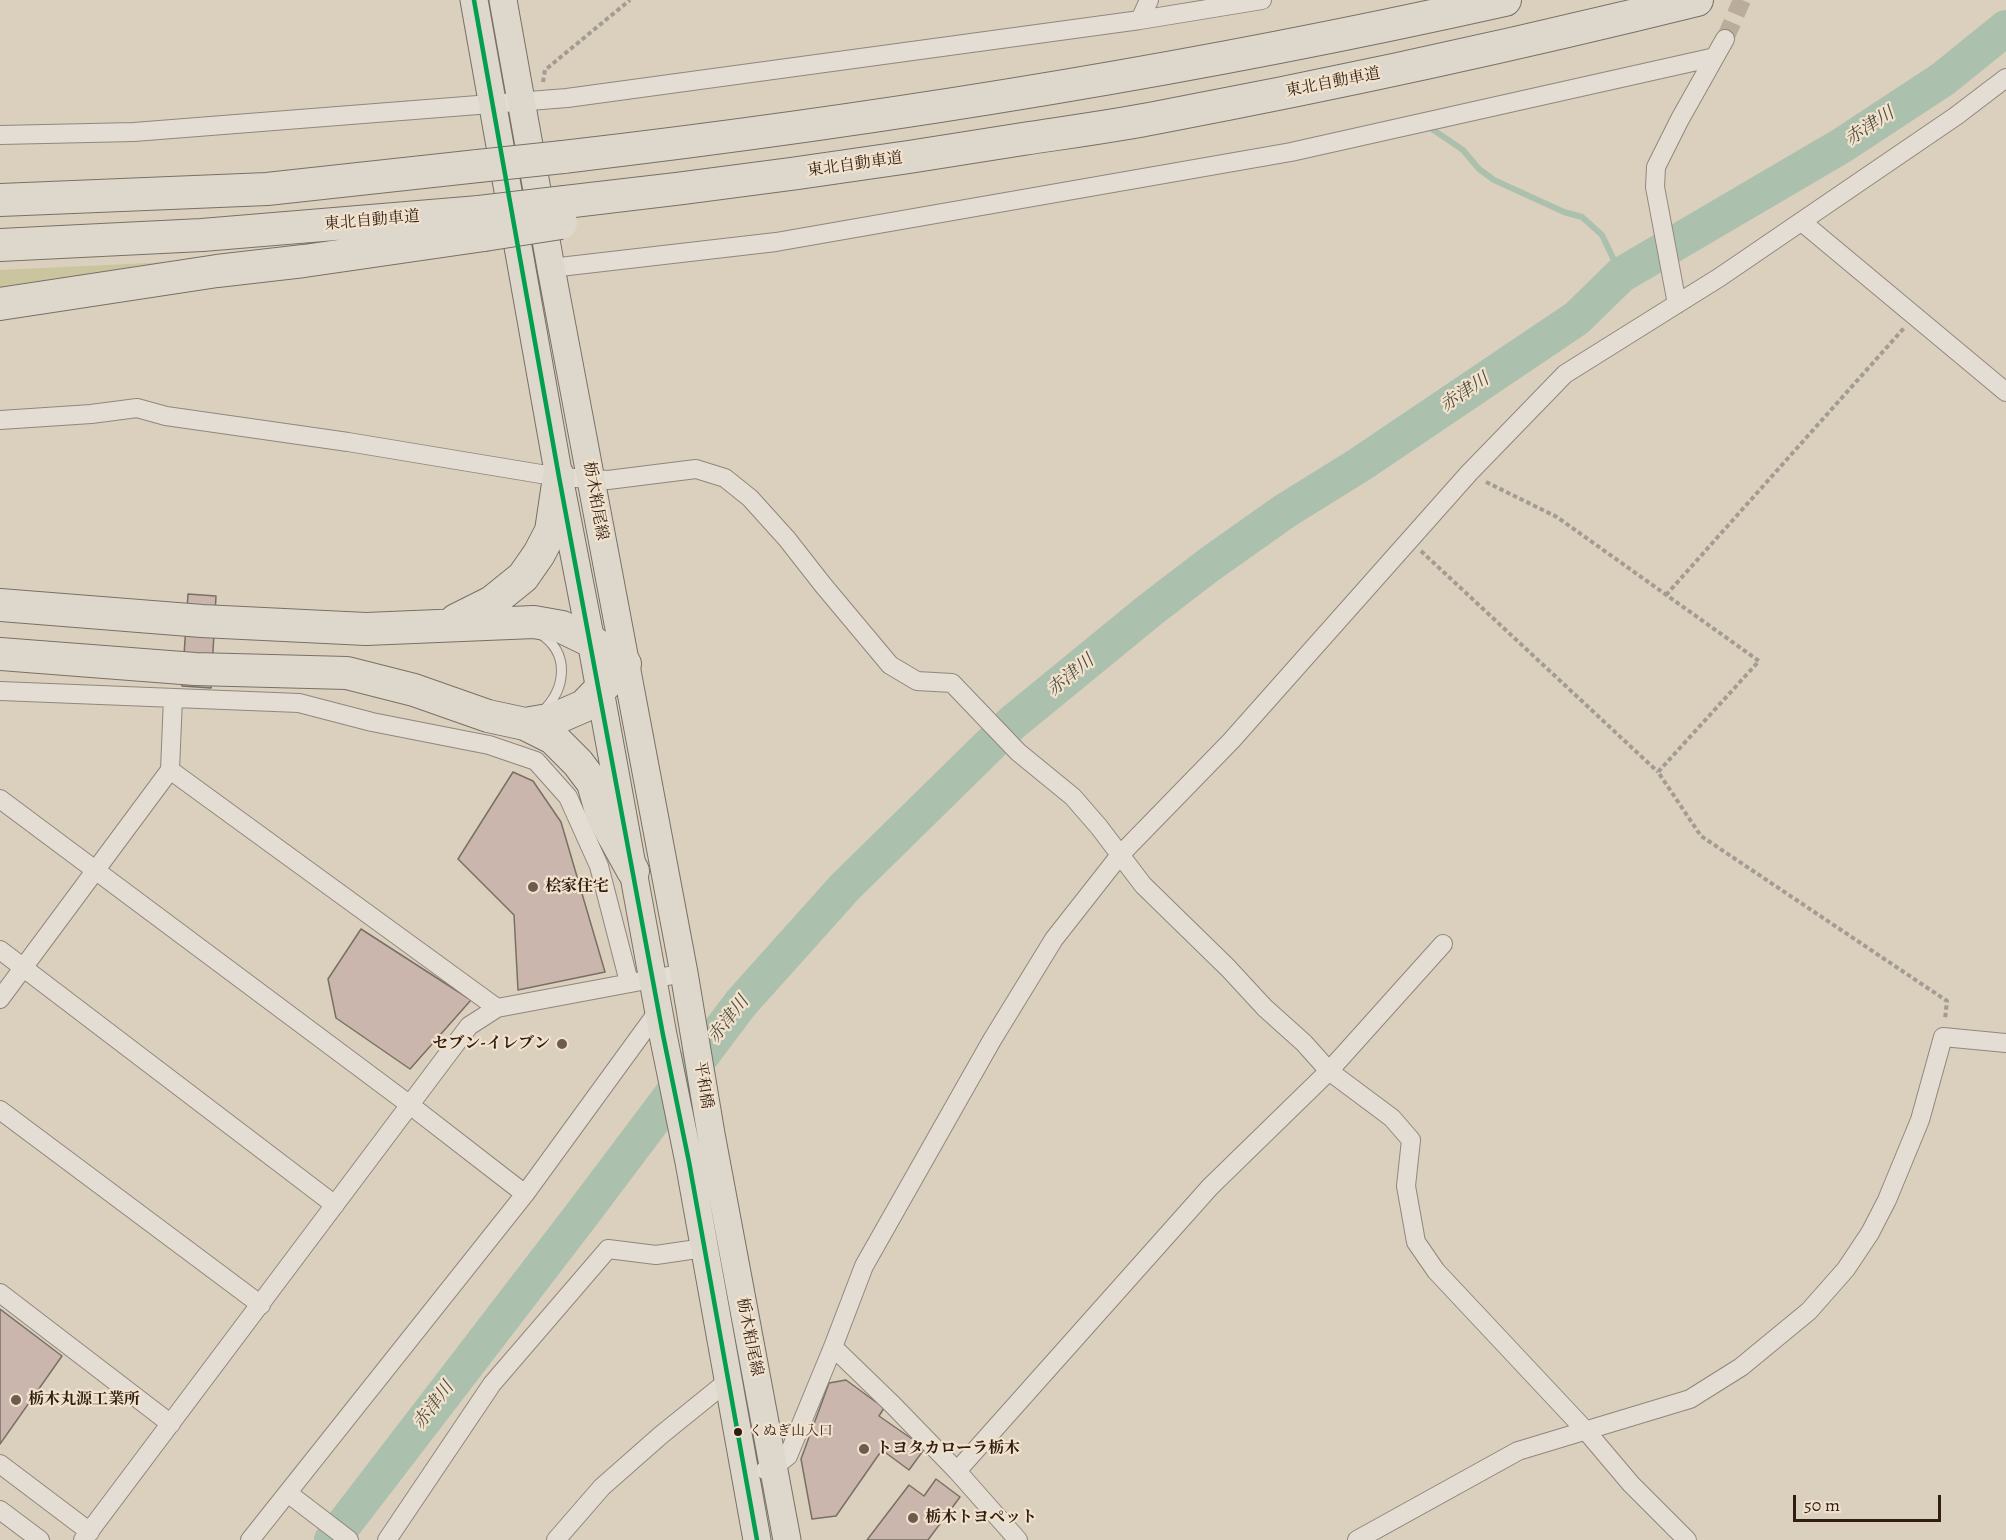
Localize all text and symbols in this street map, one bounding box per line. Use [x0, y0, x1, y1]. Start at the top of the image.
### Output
street label: 東北自動車道 [1284, 64, 1382, 102]
water label: 赤津川 [1841, 103, 1899, 151]
street label: 東北自動車道 [806, 149, 904, 181]
street label: 東北自動車道 [323, 207, 421, 235]
water label: 赤津川 [1437, 369, 1493, 417]
street label: 栃木粕尾線 [579, 460, 611, 542]
water label: 赤津川 [1043, 651, 1099, 701]
place label: 桧家住宅 [545, 877, 609, 897]
marker: 桧家住宅 [526, 880, 540, 894]
water label: 赤津川 [704, 992, 754, 1048]
place label: セブン-イレブン [432, 1034, 550, 1054]
marker: セブン-イレブン [555, 1037, 569, 1051]
street label: 平和橋 [690, 1060, 716, 1110]
street label: 栃木粕尾線 [732, 1296, 766, 1378]
water label: 赤津川 [409, 1378, 459, 1434]
place label: 栃木丸源工業所 [28, 1390, 140, 1410]
marker: 栃木丸源工業所 [9, 1393, 23, 1407]
place label: くぬぎ山入口 [749, 1424, 833, 1440]
marker: くぬぎ山入口 [732, 1426, 744, 1438]
place label: トヨタカローラ栃木 [876, 1439, 1020, 1459]
marker: トヨタカローラ栃木 [857, 1442, 871, 1456]
scale bar [1796, 1483, 1944, 1521]
text: 50 m [1804, 1493, 1840, 1517]
place label: 栃木トヨペット [925, 1508, 1037, 1528]
marker: 栃木トヨペット [906, 1511, 920, 1525]

